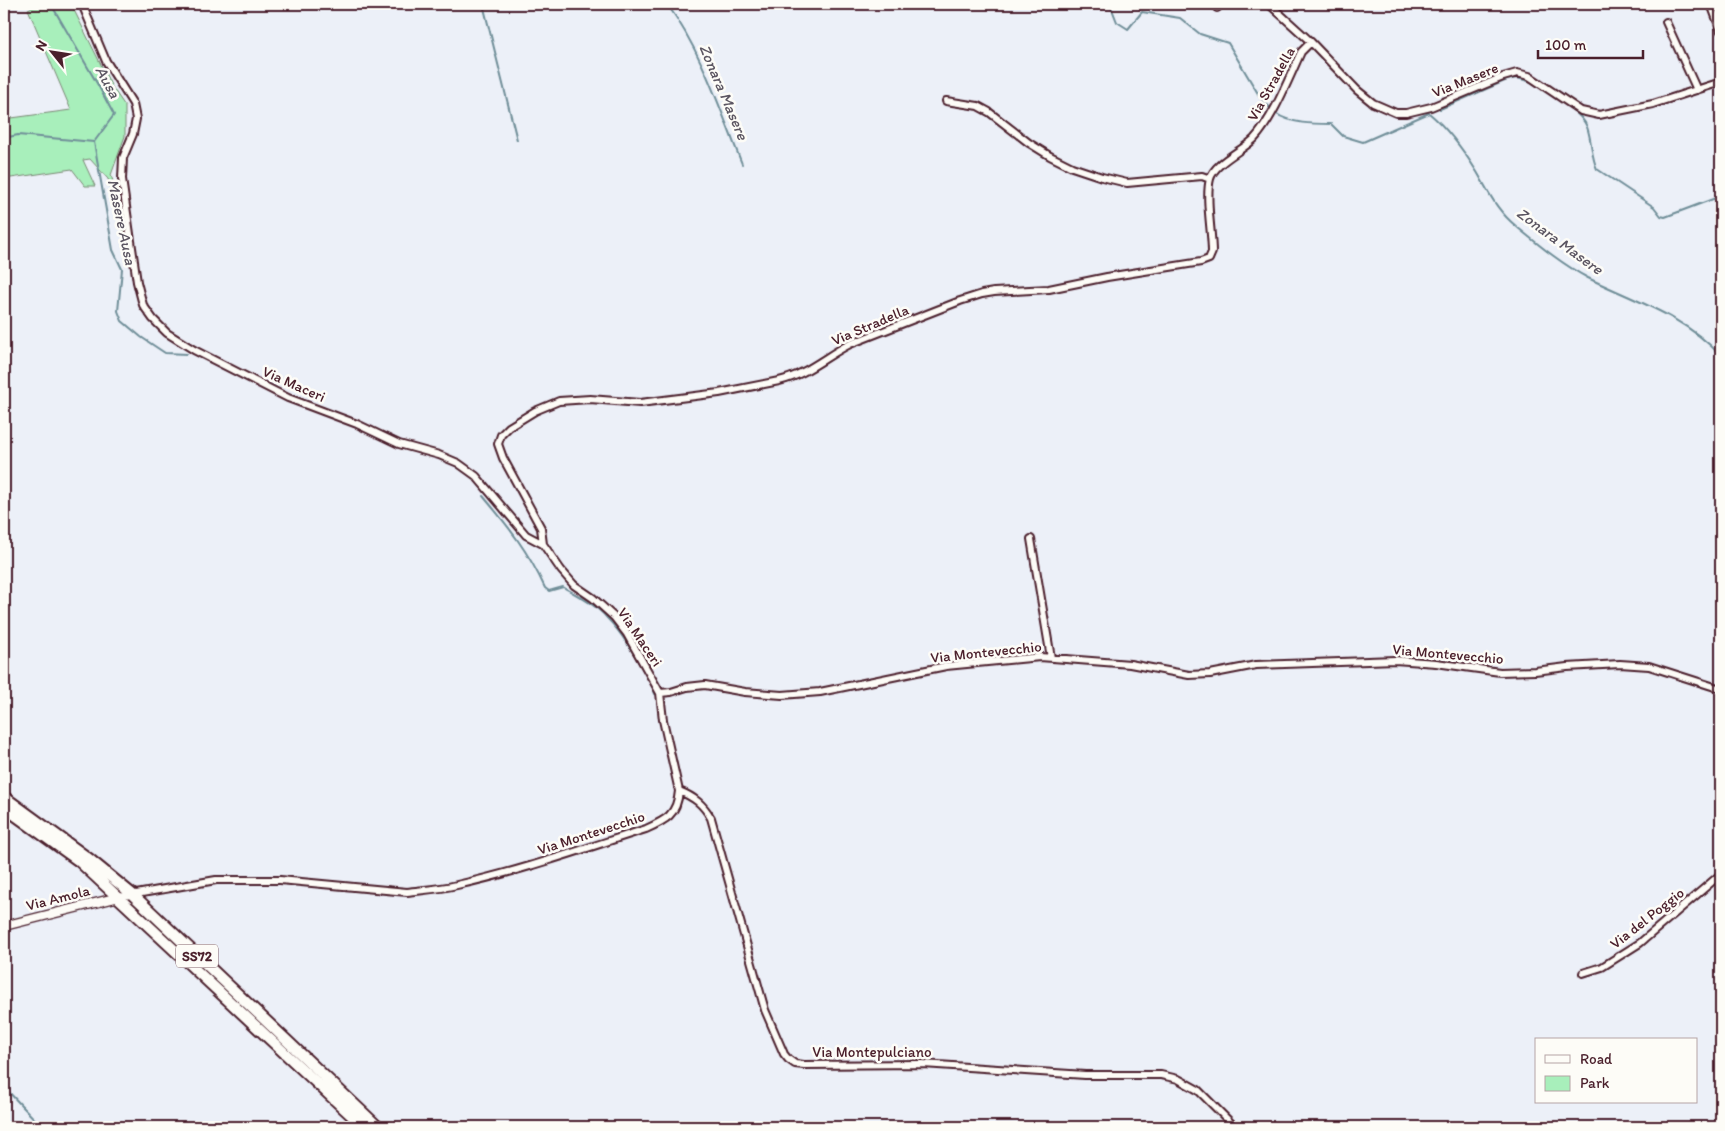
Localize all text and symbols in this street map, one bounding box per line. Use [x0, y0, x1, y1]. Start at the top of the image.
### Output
north arrow [28, 28, 78, 78]
scale bar [1538, 28, 1642, 60]
text: 100 m [1545, 36, 1587, 54]
text: N [31, 37, 51, 54]
water label: Zonara Masere [695, 41, 753, 144]
street label: Via Stradella [1243, 43, 1299, 124]
street label: Via Masere [1429, 59, 1501, 101]
water label: Ausa [91, 63, 125, 102]
water label: Masere Ausa [104, 177, 141, 268]
water label: Zonara Masere [1513, 203, 1608, 279]
street label: Via Stradella [829, 300, 912, 349]
street label: Via Maceri [260, 362, 328, 406]
street label: Via Maceri [614, 604, 666, 670]
street label: Via Montevecchio [929, 637, 1043, 667]
street label: Via Montevecchio [1392, 640, 1504, 668]
street label: Via Montevecchio [535, 807, 647, 859]
street label: Via Amola [24, 881, 92, 915]
street label: Via del Poggio [1606, 883, 1688, 953]
road number: SS72 [176, 944, 218, 968]
legend [1535, 1038, 1698, 1104]
street label: Via Montepulciano [812, 1043, 932, 1061]
text: Road [1580, 1050, 1613, 1068]
text: Park [1580, 1074, 1610, 1092]

